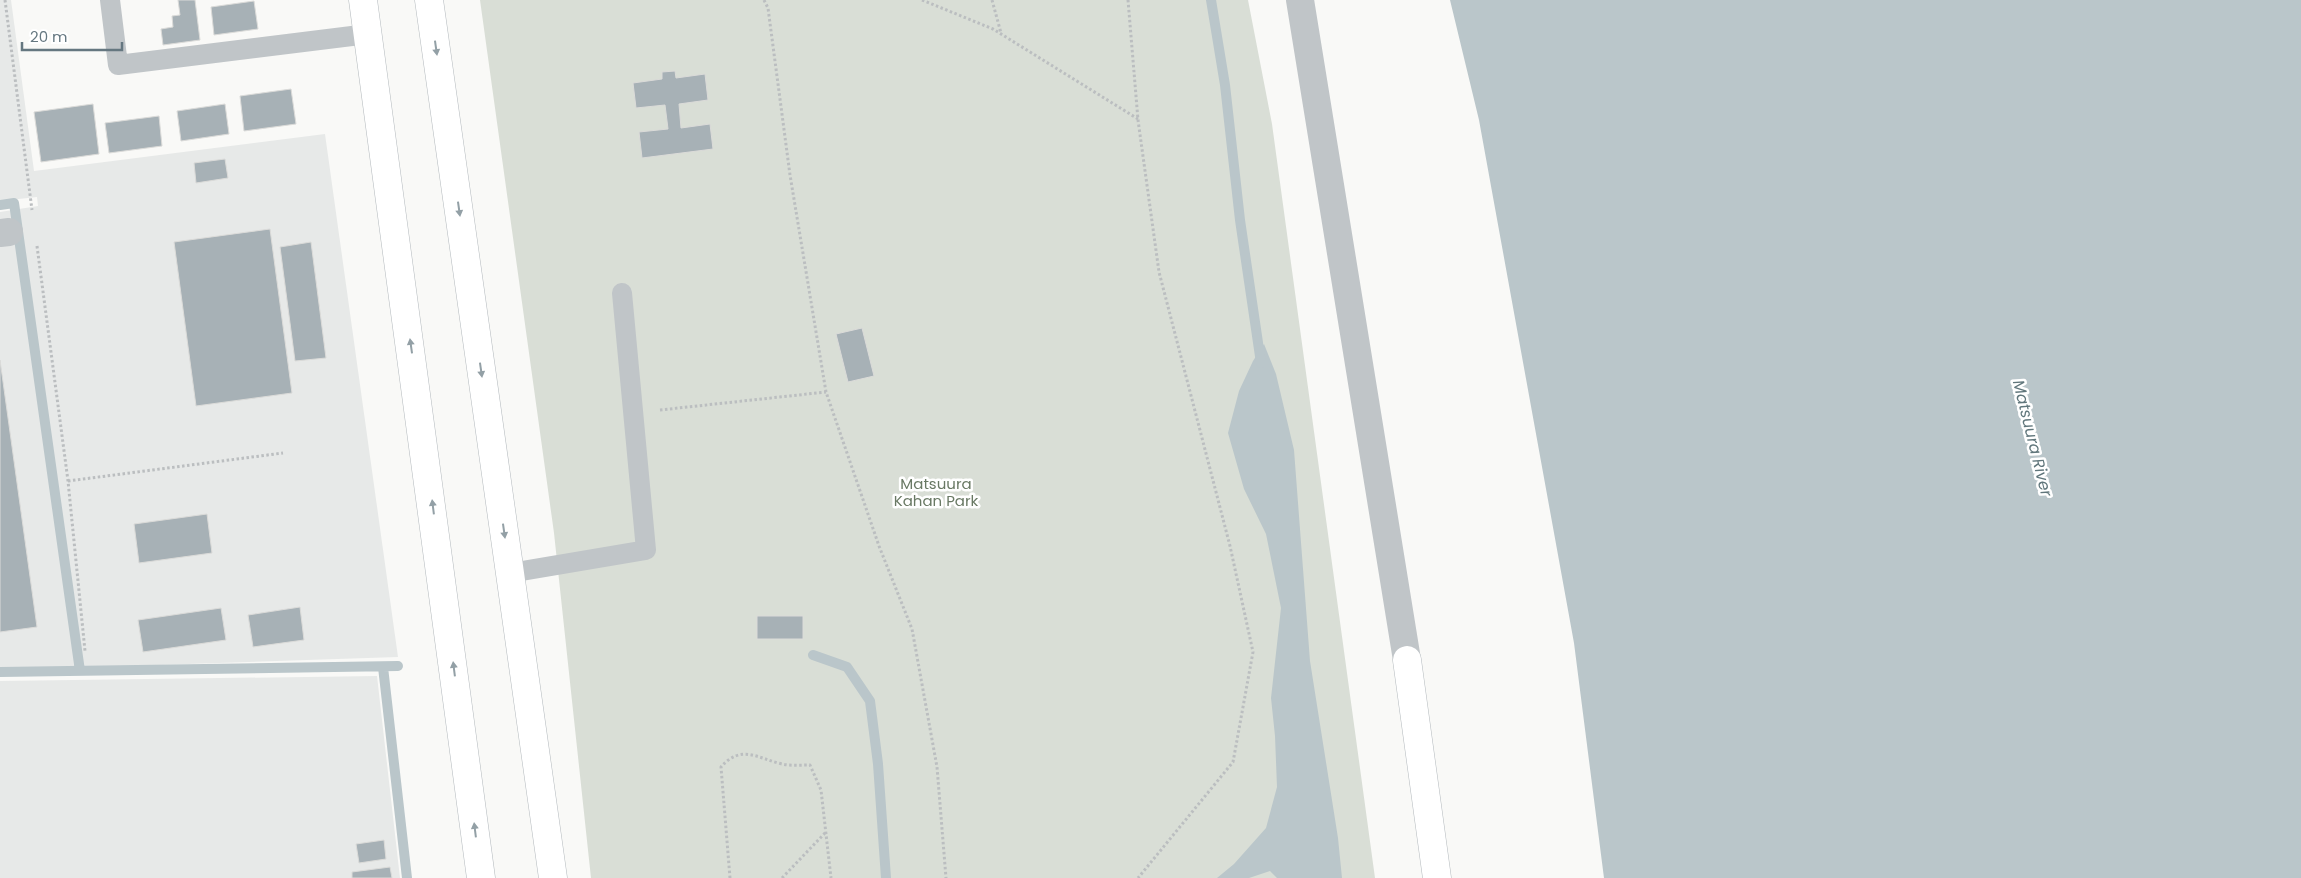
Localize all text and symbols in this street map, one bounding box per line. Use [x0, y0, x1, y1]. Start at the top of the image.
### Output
scale bar [22, 20, 122, 52]
text: 20 m [30, 26, 68, 47]
one-way arrow [432, 41, 440, 57]
one-way arrow [455, 202, 463, 218]
one-way arrow [407, 338, 415, 354]
one-way arrow [477, 362, 485, 378]
water label: Matsuura River [2007, 377, 2058, 500]
park label: Matsuura Kahan Park [894, 473, 979, 511]
one-way arrow [429, 499, 437, 515]
one-way arrow [500, 523, 508, 539]
one-way arrow [450, 660, 458, 676]
one-way arrow [471, 821, 479, 837]

